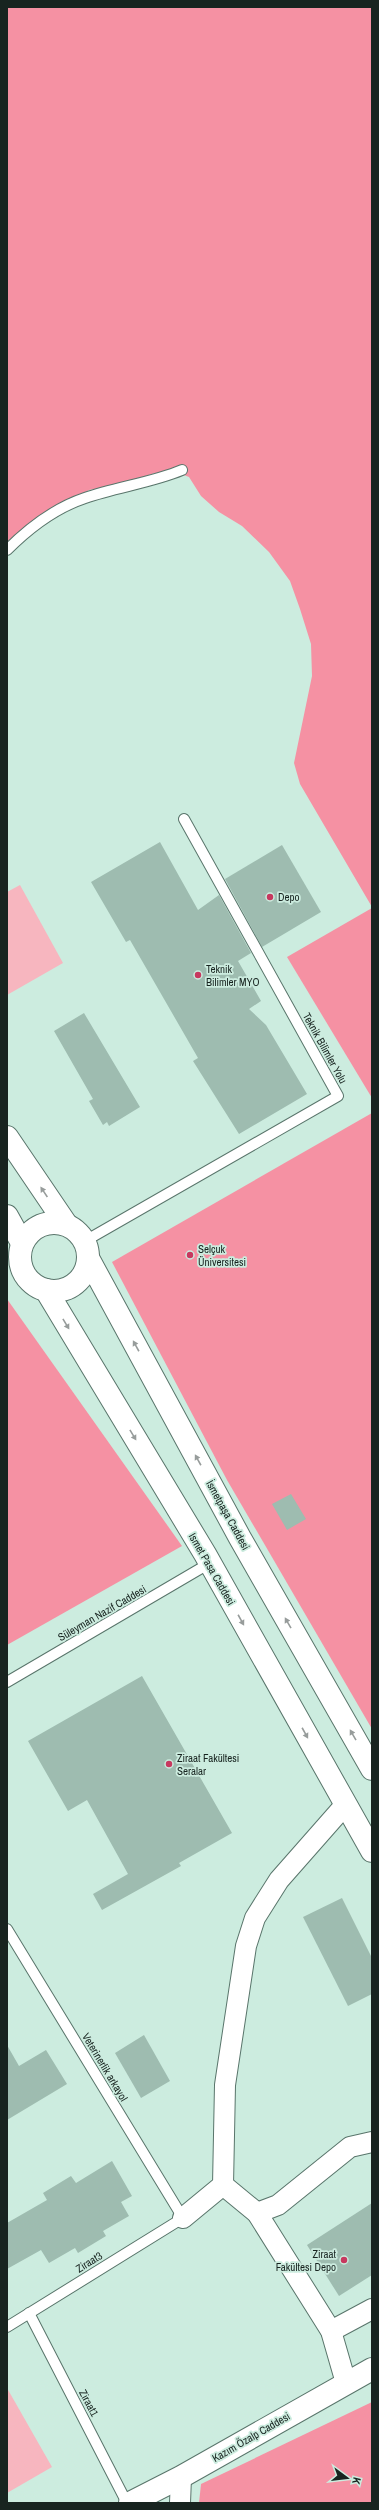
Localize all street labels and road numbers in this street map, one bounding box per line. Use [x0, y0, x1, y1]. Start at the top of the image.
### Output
street label: Teknik Bilimler Yolu [300, 1010, 350, 1086]
street label: İsmetpaşa Caddesi [203, 1478, 253, 1552]
street label: Ismet Pasa Caddesi [186, 1530, 238, 1608]
street label: Süleyman Nazif Caddesi [55, 1582, 149, 1644]
street label: Veterinerlik arkayol [79, 2030, 131, 2104]
street label: Ziraat3 [73, 2248, 105, 2276]
street label: Ziraat1 [76, 2387, 102, 2419]
street label: Kazım Özalp Caddesi [210, 2409, 292, 2465]

